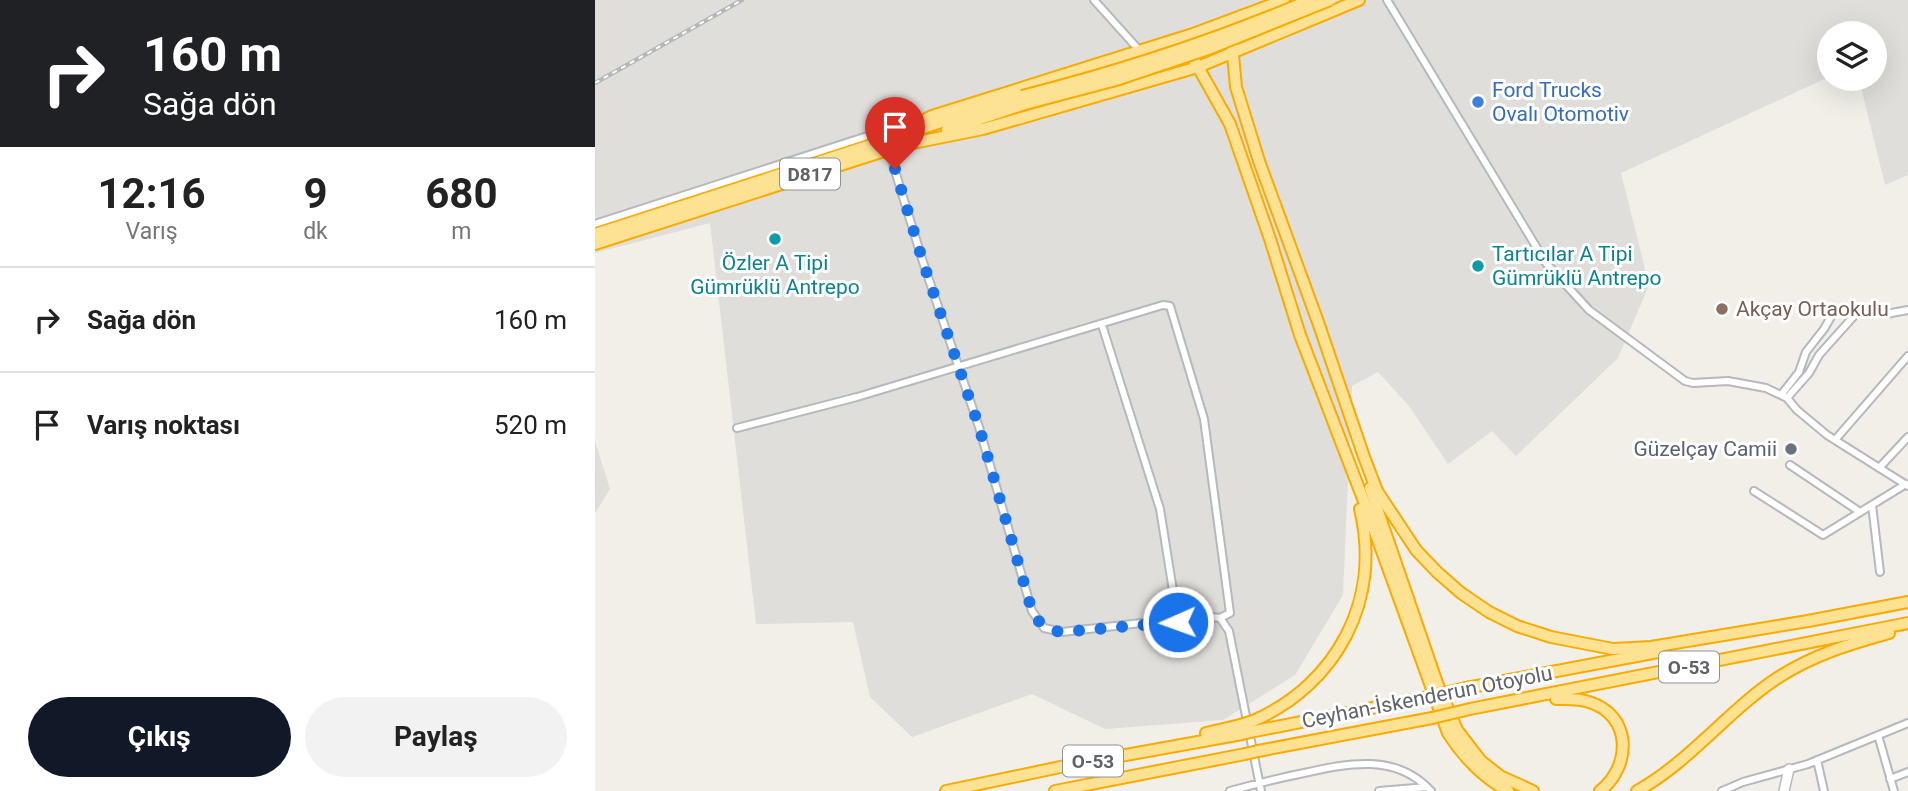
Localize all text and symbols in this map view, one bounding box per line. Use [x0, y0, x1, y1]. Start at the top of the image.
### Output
map controls [1817, 21, 1887, 91]
button: layers [1817, 21, 1887, 91]
text: 160 m [143, 26, 282, 83]
icon: right [28, 28, 119, 119]
place label: Ford Trucks Ovalı Otomotiv [1492, 78, 1629, 126]
text: Sağa dön [143, 85, 277, 123]
marker: Ford Trucks Ovalı Otomotiv [1470, 94, 1486, 110]
pin [865, 97, 925, 169]
icon: arrive [876, 108, 914, 146]
road number: D817 [780, 158, 840, 190]
text: 12:16 [97, 169, 206, 218]
text: 9 [303, 169, 328, 218]
text: 680 [425, 169, 498, 218]
text: Varış [126, 218, 178, 245]
text: dk [303, 218, 328, 245]
text: m [451, 218, 471, 245]
marker: Özler A Tipi Gümrüklü Antrepo [767, 231, 783, 247]
place label: Tartıcılar A Tipi Gümrüklü Antrepo [1492, 242, 1662, 290]
place label: Özler A Tipi Gümrüklü Antrepo [690, 251, 860, 299]
marker: Tartıcılar A Tipi Gümrüklü Antrepo [1470, 258, 1486, 274]
place label: Akçay Ortaokulu [1736, 297, 1889, 321]
icon: right [28, 301, 66, 339]
marker: Akçay Ortaokulu [1714, 301, 1730, 317]
text: Sağa dön [87, 305, 196, 335]
text: 160 m [494, 305, 567, 335]
icon: arrive [28, 406, 66, 444]
text: Varış noktası [87, 410, 240, 440]
text: 520 m [494, 410, 567, 440]
place label: Güzelçay Camii [1633, 437, 1777, 461]
marker: Güzelçay Camii [1783, 441, 1799, 457]
position arrow [1141, 585, 1215, 659]
road number: O-53 [1659, 652, 1719, 682]
street label: Ceyhan-İskenderun Otoyolu [1300, 661, 1554, 733]
button: Çıkış [28, 697, 291, 777]
button: Paylaş [305, 697, 567, 777]
road number: O-53 [1063, 746, 1123, 776]

